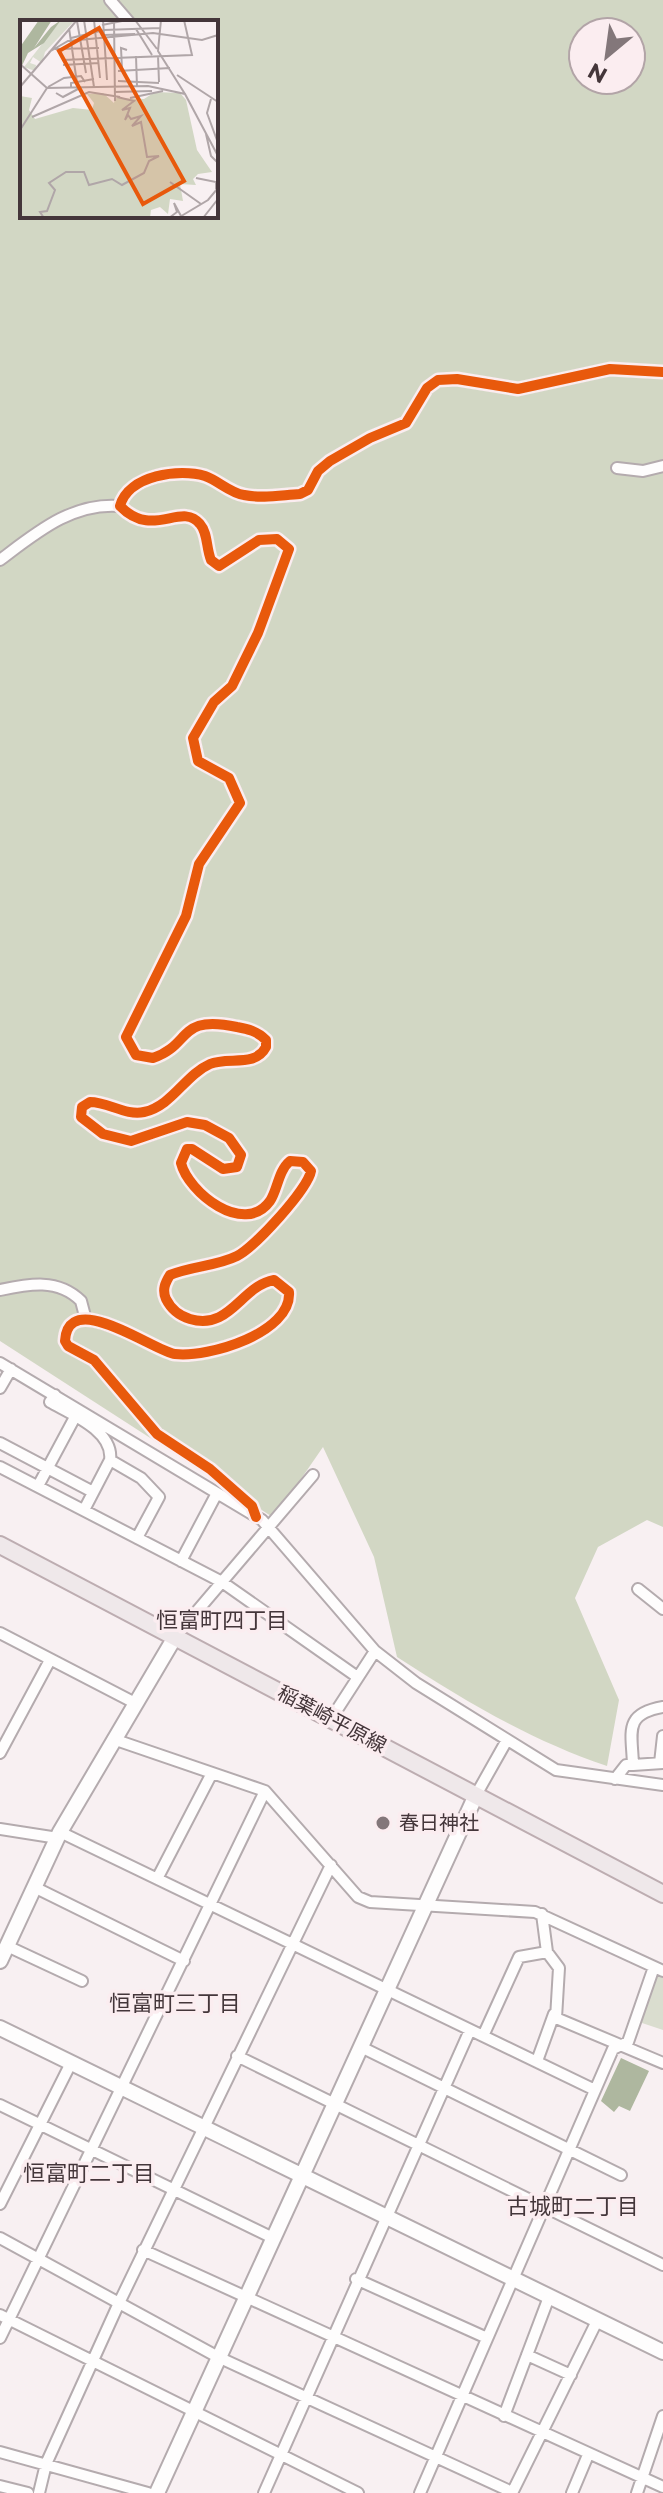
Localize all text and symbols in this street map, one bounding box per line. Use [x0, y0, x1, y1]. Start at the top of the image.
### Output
north arrow [567, 16, 647, 96]
inset map [20, 20, 218, 218]
text: N [583, 57, 612, 89]
district label: 恒富町四丁目 [156, 1607, 288, 1634]
street label: 稲葉崎平原線 [273, 1680, 391, 1758]
place label: 春日神社 [399, 1811, 479, 1835]
marker: 春日神社 [374, 1814, 392, 1832]
district label: 恒富町三丁目 [109, 1990, 241, 2017]
district label: 恒富町二丁目 [23, 2160, 155, 2187]
district label: 古城町二丁目 [507, 2193, 639, 2220]

